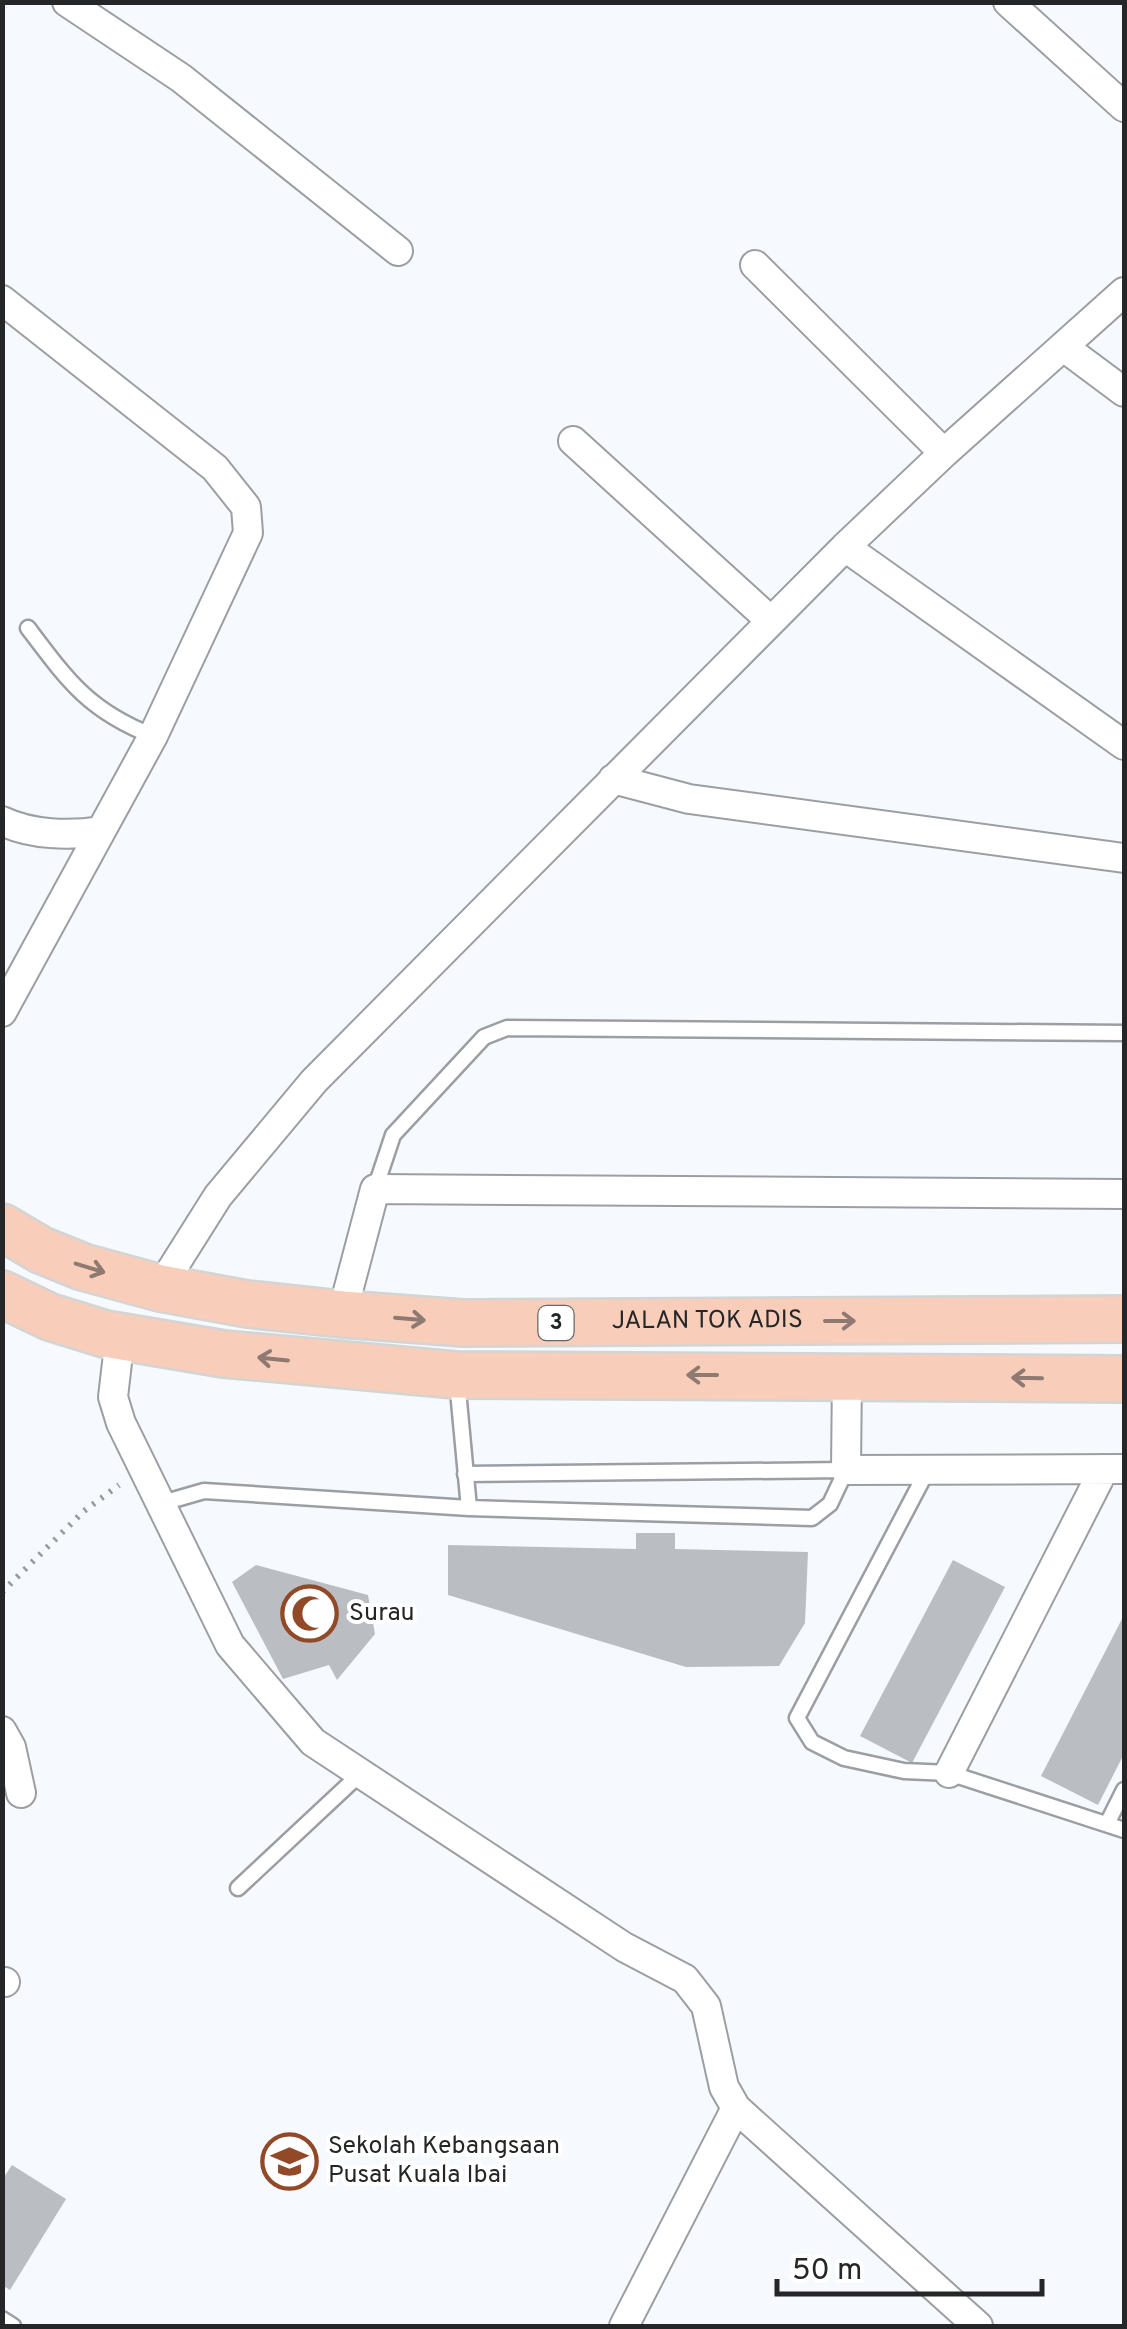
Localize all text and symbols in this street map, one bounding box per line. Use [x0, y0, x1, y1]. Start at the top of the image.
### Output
one-way arrow [74, 1260, 106, 1278]
street label: JALAN TOK ADIS [612, 1305, 803, 1338]
road number: 3 [538, 1306, 574, 1340]
one-way arrow [394, 1310, 426, 1329]
one-way arrow [824, 1312, 856, 1330]
one-way arrow [257, 1349, 289, 1368]
one-way arrow [687, 1366, 720, 1384]
one-way arrow [1012, 1368, 1044, 1388]
mosque icon: Surau [280, 1584, 340, 1644]
place label: Surau [349, 1598, 415, 1630]
school or university icon: Sekolah Kebangsaan Pusat Kuala Ibai [259, 2131, 319, 2191]
place label: Sekolah Kebangsaan Pusat Kuala Ibai [328, 2131, 560, 2192]
scale bar [777, 2234, 1042, 2296]
text: 50 m [792, 2253, 862, 2290]

